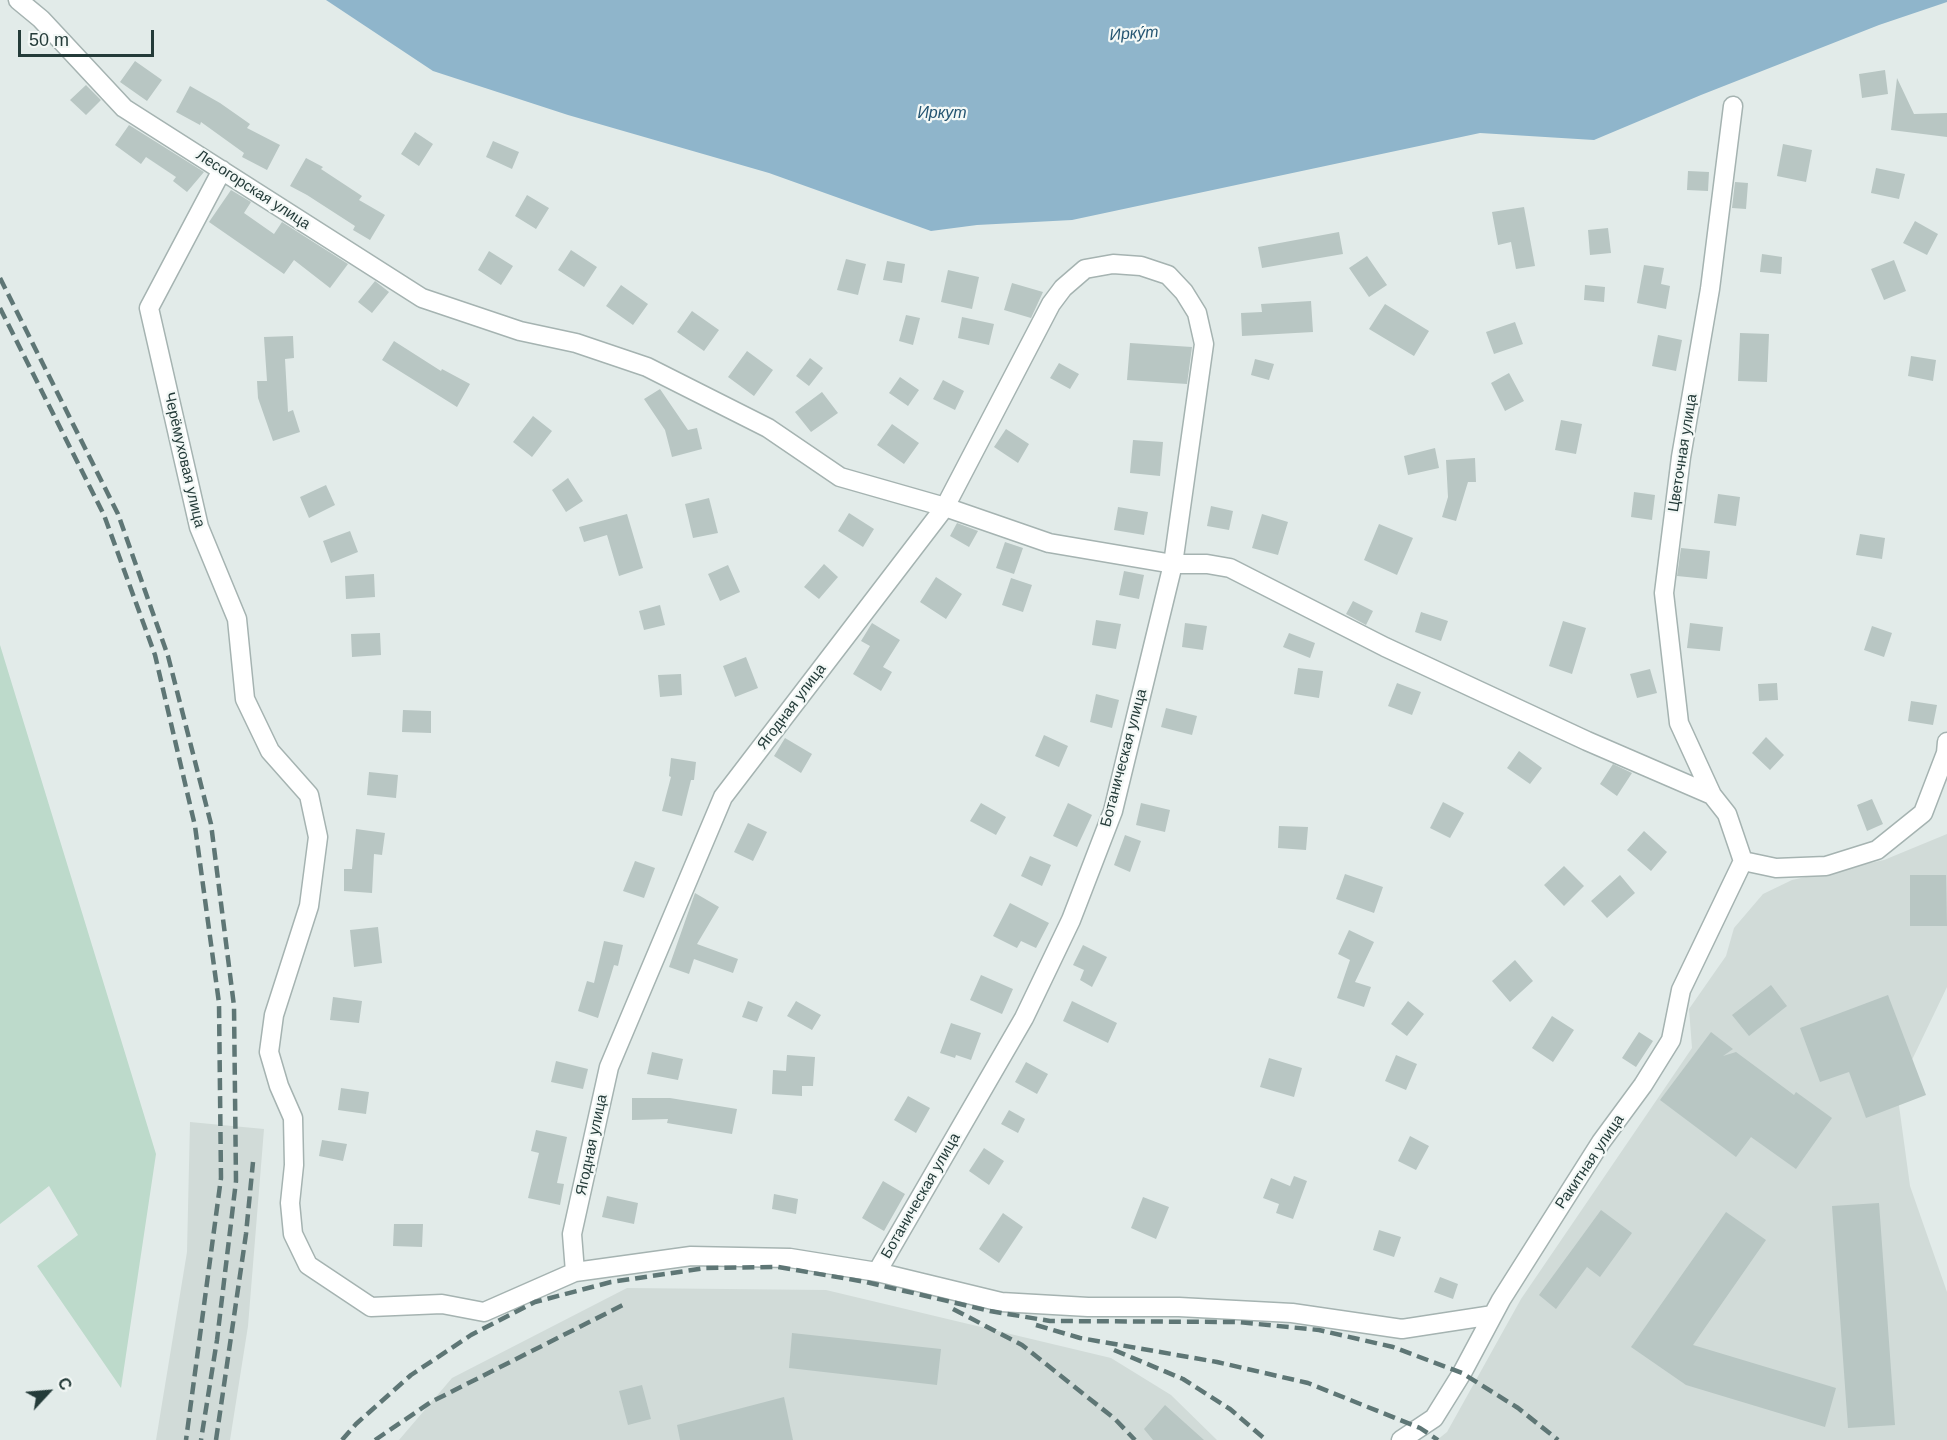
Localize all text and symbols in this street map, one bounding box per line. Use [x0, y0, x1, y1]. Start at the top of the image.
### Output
scale bar [21, 18, 158, 56]
water label: Ирку́т [1109, 23, 1159, 45]
text: 50 m [29, 30, 69, 50]
water label: Иркут [917, 104, 967, 124]
street label: Лесогорская улица [193, 146, 313, 234]
street label: Черёмуховая улица [160, 391, 208, 529]
street label: Цветочная улица [1665, 393, 1701, 513]
street label: Ягодная улица [754, 660, 830, 754]
street label: Ботаническая улица [1097, 687, 1151, 829]
street label: Ягодная улица [573, 1093, 611, 1197]
street label: Ракитная улица [1552, 1111, 1628, 1213]
street label: Ботаническая улица [878, 1130, 964, 1262]
north arrow [18, 1362, 78, 1422]
text: С [54, 1375, 75, 1393]

